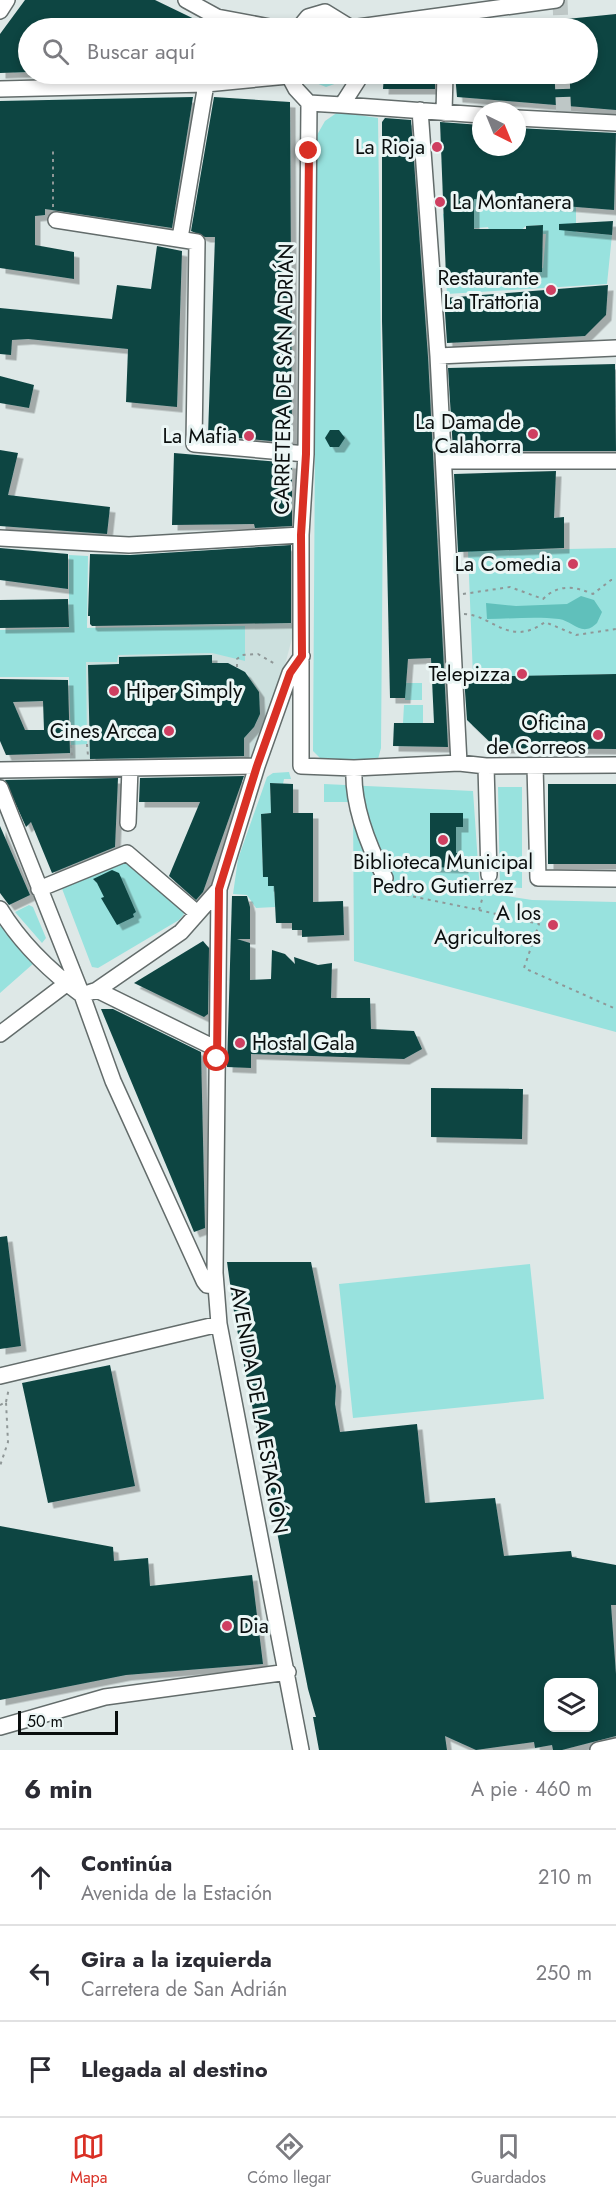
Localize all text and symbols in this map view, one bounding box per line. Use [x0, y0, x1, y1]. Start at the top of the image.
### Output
search box [18, 18, 598, 84]
icon: search [39, 35, 72, 68]
text: Buscar aquí [87, 35, 195, 67]
north arrow [472, 102, 526, 156]
place label: La Rioja [355, 132, 425, 162]
route end [295, 137, 321, 163]
marker: La Rioja [430, 140, 444, 154]
place label: La Montanera [452, 187, 572, 217]
marker: La Montanera [433, 195, 447, 209]
street label: CARRETERA DE SAN ADRIÁN [267, 243, 301, 515]
place label: Restaurante La Trattoria [438, 263, 539, 317]
marker: Restaurante La Trattoria [544, 283, 558, 297]
place label: La Dama de Calahorra [415, 407, 521, 461]
place label: La Mafia [162, 421, 237, 451]
marker: La Dama de Calahorra [526, 427, 540, 441]
marker: La Mafia [242, 429, 256, 443]
place label: La Comedia [455, 549, 561, 579]
marker: La Comedia [566, 557, 580, 571]
place label: Telepizza [428, 659, 510, 689]
marker: Telepizza [515, 667, 529, 681]
place label: Hiper Simply [126, 676, 243, 706]
marker: Hiper Simply [107, 684, 121, 698]
place label: Oficina de Correos [486, 708, 586, 762]
place label: Cines Arcca [50, 716, 157, 746]
marker: Cines Arcca [162, 724, 176, 738]
marker: Oficina de Correos [591, 728, 605, 742]
marker: Biblioteca Municipal Pedro Gutierrez [436, 833, 450, 847]
place label: Biblioteca Municipal Pedro Gutierrez [353, 847, 533, 901]
place label: A los Agricultores [434, 898, 541, 952]
marker: A los Agricultores [546, 918, 560, 932]
place label: Hostal Gala [252, 1028, 355, 1058]
marker: Hostal Gala [233, 1036, 247, 1050]
route start [203, 1045, 229, 1071]
street label: AVENIDA DE LA ESTACIÓN [222, 1284, 296, 1536]
place label: Dia [239, 1611, 269, 1641]
marker: Dia [220, 1619, 234, 1633]
map controls [544, 1678, 598, 1732]
button: layers [544, 1678, 598, 1732]
scale bar [18, 1708, 118, 1736]
text: 50 m [27, 1710, 63, 1733]
text: 6 min [24, 1770, 93, 1808]
text: A pie · 460 m [471, 1775, 592, 1804]
text: Continúa [81, 1847, 172, 1879]
icon: ahead [24, 1861, 57, 1894]
text: 210 m [538, 1863, 592, 1892]
text: Avenida de la Estación [81, 1879, 272, 1908]
text: Gira a la izquierda [81, 1943, 272, 1975]
icon: left [24, 1957, 57, 1990]
text: 250 m [536, 1959, 592, 1988]
text: Carretera de San Adrián [81, 1975, 287, 2004]
icon: arrive [24, 2053, 57, 2086]
text: Llegada al destino [81, 2053, 268, 2085]
tab: Mapa [70, 2130, 107, 2189]
tab: Cómo llegar [247, 2130, 331, 2189]
tab: Guardados [471, 2130, 546, 2189]

